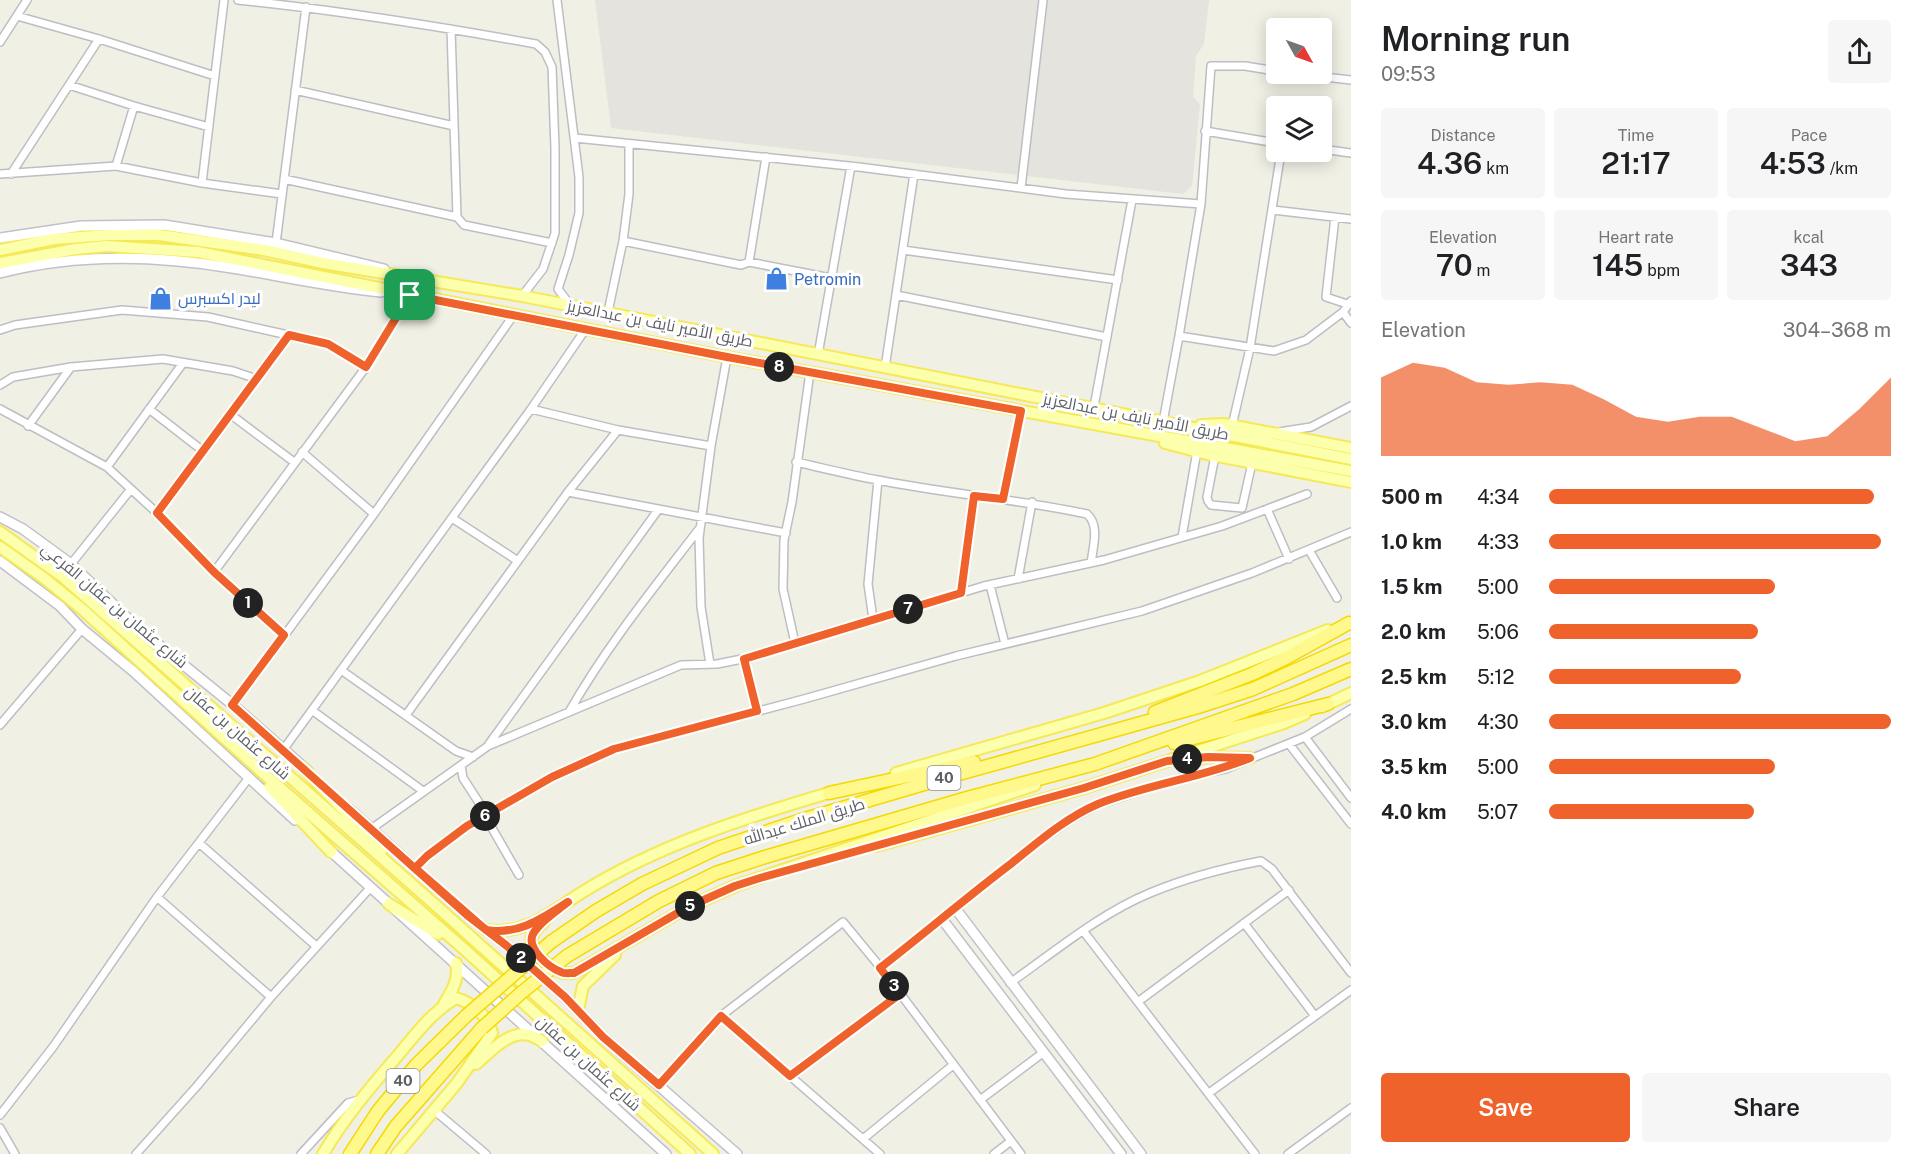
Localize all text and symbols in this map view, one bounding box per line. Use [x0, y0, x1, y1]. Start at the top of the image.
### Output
north arrow [1266, 18, 1332, 84]
map controls [1266, 18, 1332, 162]
text: Morning run [1381, 20, 1570, 58]
button: share [1828, 20, 1891, 83]
text: 09:53 [1381, 62, 1436, 86]
button: layers [1266, 96, 1332, 162]
text: Distance [1431, 126, 1495, 145]
text: Time [1618, 126, 1654, 145]
text: Pace [1791, 126, 1827, 145]
text: 4.36 [1417, 145, 1482, 181]
text: 21:17 [1601, 145, 1671, 181]
text: 4:53 [1760, 145, 1826, 181]
text: km [1482, 159, 1509, 178]
text: /km [1826, 159, 1858, 178]
text: Elevation [1429, 228, 1497, 247]
text: Heart rate [1598, 228, 1674, 247]
text: kcal [1794, 228, 1824, 247]
text: 70 [1436, 247, 1473, 283]
text: 145 [1592, 247, 1643, 283]
text: 343 [1780, 247, 1838, 283]
text: m [1473, 261, 1490, 280]
text: bpm [1643, 261, 1680, 280]
shop icon: Petromin [763, 266, 789, 292]
pin [384, 269, 435, 320]
place label: Petromin [794, 270, 861, 289]
icon: arrive [393, 278, 426, 311]
shop icon: ليدر اكسبرس [147, 285, 173, 311]
place label: ليدر اكسبرس [178, 289, 261, 309]
street label: طريق الأمير نايف بن عبدالعزيز [564, 296, 754, 352]
text: Elevation [1381, 318, 1466, 342]
text: 304–368 m [1783, 318, 1891, 342]
pin: 8 [764, 352, 794, 382]
text: 8 [774, 357, 784, 376]
street label: طريق الأمير نايف بن عبدالعزيز [1040, 389, 1230, 445]
text: 500 m [1381, 485, 1443, 509]
text: 4:34 [1477, 485, 1519, 509]
text: 1.0 km [1381, 530, 1442, 554]
text: 4:33 [1477, 530, 1519, 554]
street label: شارع عثمان بن عفان الفرعي [35, 539, 192, 675]
text: 1.5 km [1381, 575, 1442, 599]
text: 5:00 [1477, 575, 1519, 599]
pin: 1 [233, 588, 263, 618]
text: 1 [245, 593, 251, 612]
pin: 7 [893, 594, 923, 624]
text: 7 [903, 599, 913, 618]
text: 2.0 km [1381, 620, 1446, 644]
text: 5:06 [1477, 620, 1519, 644]
text: 2.5 km [1381, 665, 1447, 689]
text: 5:12 [1477, 665, 1514, 689]
street label: شارع عثمان بن عفان [180, 681, 294, 785]
text: 3.0 km [1381, 710, 1447, 734]
text: 4:30 [1477, 710, 1519, 734]
pin: 4 [1172, 744, 1202, 774]
text: 4 [1182, 749, 1192, 768]
text: 3.5 km [1381, 755, 1447, 779]
text: 5:00 [1477, 755, 1519, 779]
road number: 40 [928, 766, 960, 790]
street label: طريق الملك عبدالله [741, 793, 867, 850]
text: 4.0 km [1381, 800, 1446, 824]
text: 5:07 [1477, 800, 1518, 824]
pin: 6 [470, 801, 500, 831]
text: 6 [480, 806, 490, 825]
pin: 5 [675, 891, 705, 921]
text: 5 [685, 896, 695, 915]
pin: 2 [506, 943, 536, 973]
text: 2 [516, 948, 526, 967]
pin: 3 [879, 971, 909, 1001]
text: 3 [889, 976, 899, 995]
street label: شارع عثمان بن عفان [531, 1012, 645, 1117]
road number: 40 [386, 1069, 420, 1093]
button: Save [1381, 1073, 1630, 1142]
button: Share [1642, 1073, 1891, 1142]

